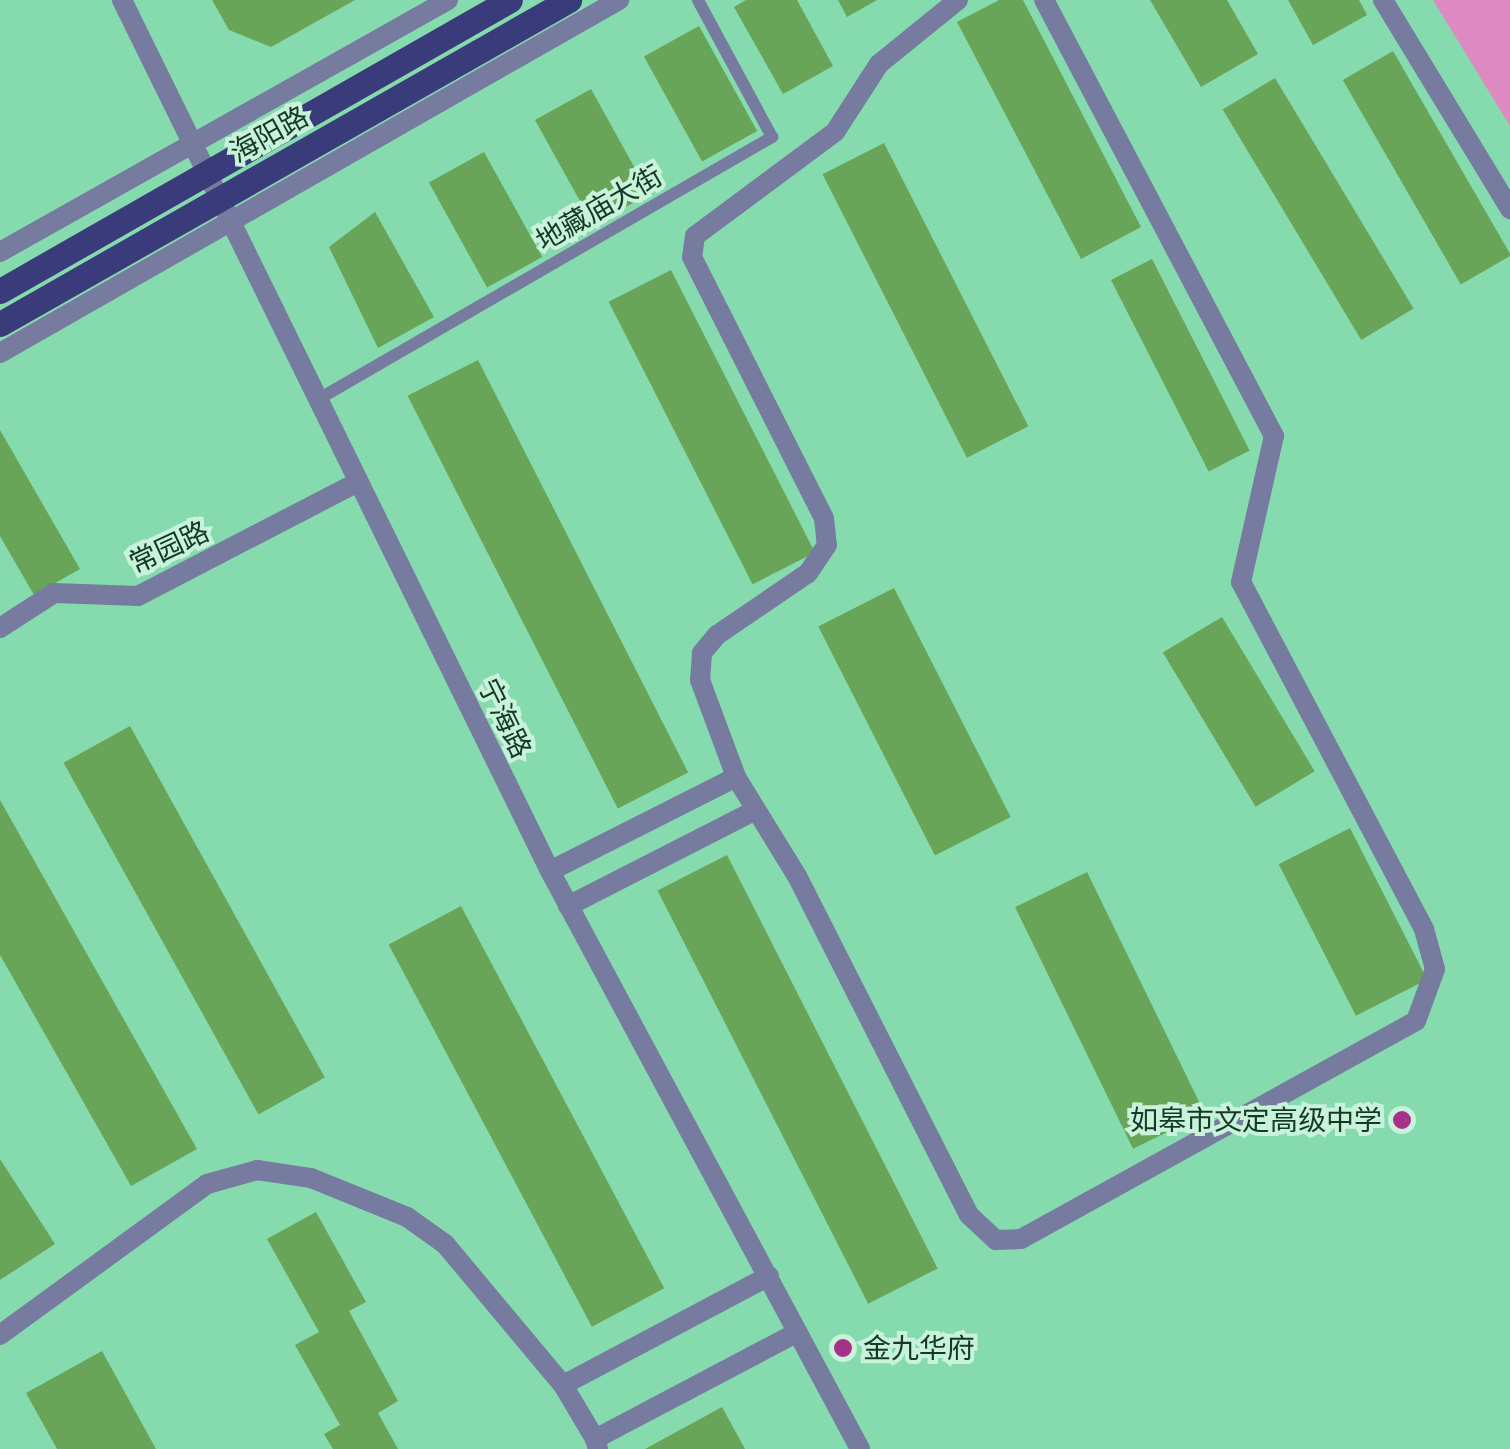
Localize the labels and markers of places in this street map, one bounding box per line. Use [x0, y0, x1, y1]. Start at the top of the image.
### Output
place label: 如皋市文定高级中学 [1130, 1103, 1382, 1137]
marker: 如皋市文定高级中学 [1391, 1109, 1413, 1131]
place label: 金九华府 [863, 1331, 975, 1365]
marker: 金九华府 [832, 1337, 854, 1359]

